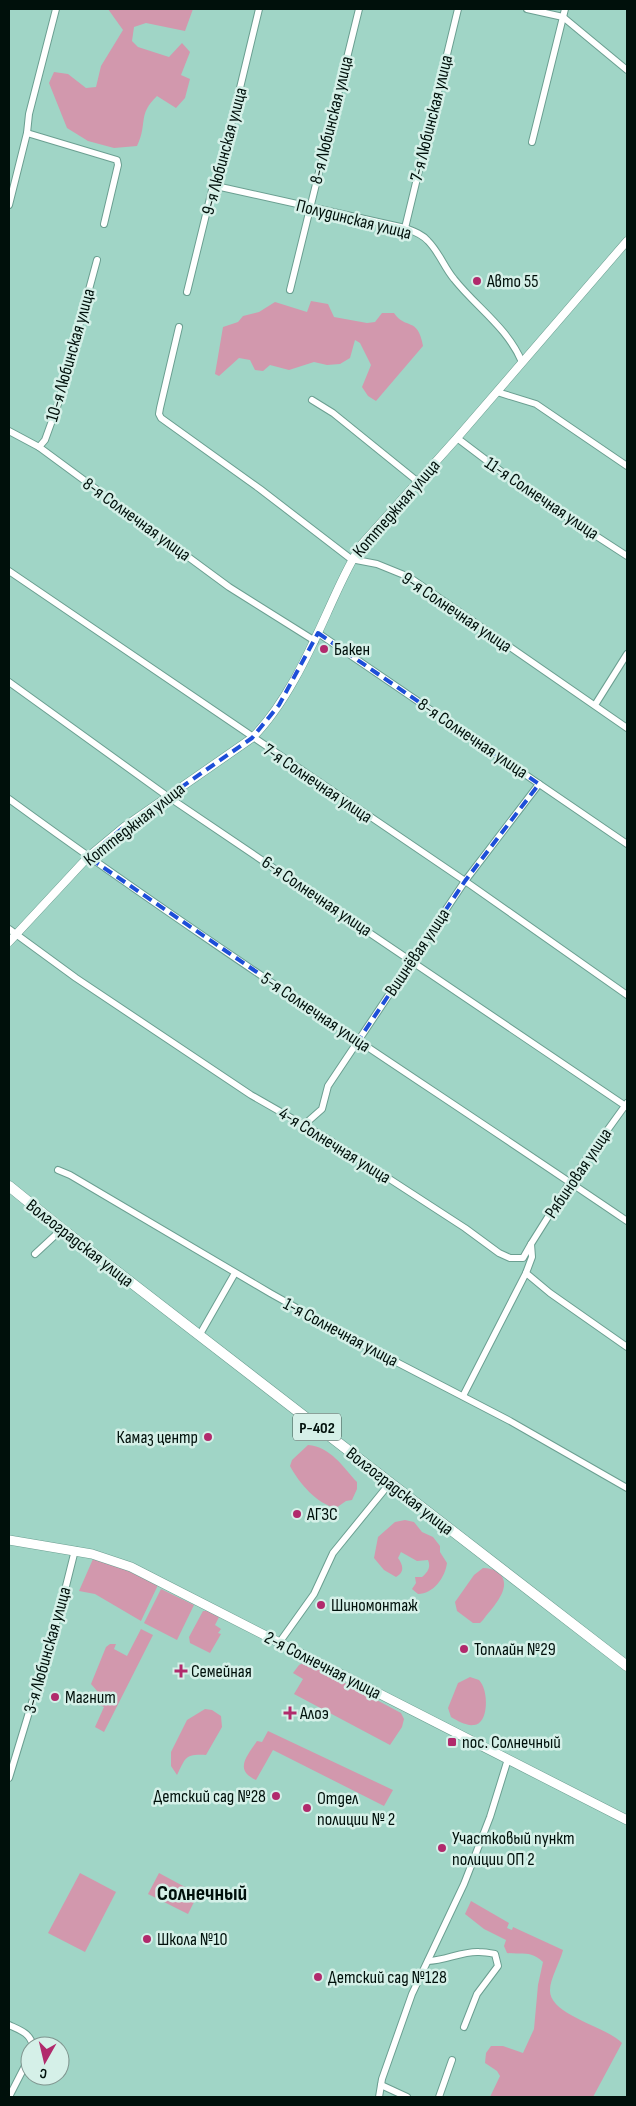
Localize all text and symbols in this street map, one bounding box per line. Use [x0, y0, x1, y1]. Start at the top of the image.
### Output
street label: 7-я Любинская улица [406, 53, 457, 183]
street label: 8-я Любинская улица [305, 54, 358, 186]
street label: 9-я Любинская улица [197, 85, 252, 217]
street label: Полудинская улица [294, 195, 414, 244]
place label: Авто 55 [486, 271, 538, 292]
marker: Авто 55 [471, 275, 483, 287]
street label: 10-я Любинская улица [41, 286, 100, 424]
street label: 11-я Солнечная улица [481, 453, 603, 544]
street label: Коттеджная улица [348, 455, 444, 561]
street label: 8-я Солнечная улица [79, 473, 195, 566]
street label: 9-я Солнечная улица [398, 568, 516, 657]
place label: Бакен [334, 639, 370, 660]
marker: Бакен [318, 643, 330, 655]
street label: 8-я Солнечная улица [414, 694, 532, 783]
street label: 7-я Солнечная улица [259, 739, 376, 828]
street label: Коттеджная улица [80, 778, 189, 870]
street label: 6-я Солнечная улица [258, 852, 376, 941]
street label: Вишнёвая улица [380, 904, 454, 1000]
street label: 5-я Солнечная улица [257, 968, 375, 1057]
street label: 4-я Солнечная улица [275, 1103, 395, 1188]
street label: Рябиновая улица [541, 1124, 616, 1222]
street label: Волгоградская улица [22, 1195, 138, 1292]
street label: 1-я Солнечная улица [280, 1293, 402, 1371]
road number: Р-402 [293, 1414, 341, 1440]
place label: Камаз центр [117, 1427, 198, 1448]
marker: Камаз центр [202, 1431, 214, 1443]
street label: Волгоградская улица [342, 1443, 458, 1540]
place label: АГЗС [306, 1504, 338, 1525]
marker: АГЗС [291, 1508, 303, 1520]
street label: 3-я Любинская улица [19, 1584, 76, 1716]
place label: Шиномонтаж [331, 1595, 418, 1616]
marker: Шиномонтаж [315, 1599, 327, 1611]
street label: 2-я Солнечная улица [261, 1627, 385, 1704]
place label: Топлайн №29 [474, 1639, 556, 1660]
marker: Топлайн №29 [458, 1643, 470, 1655]
place label: Семейная [191, 1661, 252, 1682]
marker: Семейная [175, 1665, 187, 1677]
place label: Магнит [65, 1687, 116, 1708]
marker: Магнит [49, 1691, 61, 1703]
place label: Алоэ [299, 1703, 329, 1724]
marker: Алоэ [284, 1707, 296, 1719]
place label: пос. Солнечный [462, 1732, 561, 1753]
marker: пос. Солнечный [446, 1736, 458, 1748]
place label: Детский сад №28 [154, 1786, 266, 1807]
place label: Отдел полиции № 2 [317, 1788, 395, 1830]
marker: Детский сад №28 [270, 1790, 282, 1802]
marker: Отдел полиции № 2 [301, 1802, 313, 1814]
place label: Участковый пункт полиции ОП 2 [452, 1828, 575, 1870]
marker: Участковый пункт полиции ОП 2 [436, 1842, 448, 1854]
district label: Солнечный [157, 1880, 247, 1907]
place label: Школа №10 [157, 1929, 228, 1950]
marker: Школа №10 [141, 1933, 153, 1945]
place label: Детский сад №128 [328, 1967, 447, 1988]
marker: Детский сад №128 [312, 1971, 324, 1983]
north arrow [20, 2036, 70, 2086]
text: С [39, 2064, 48, 2082]

